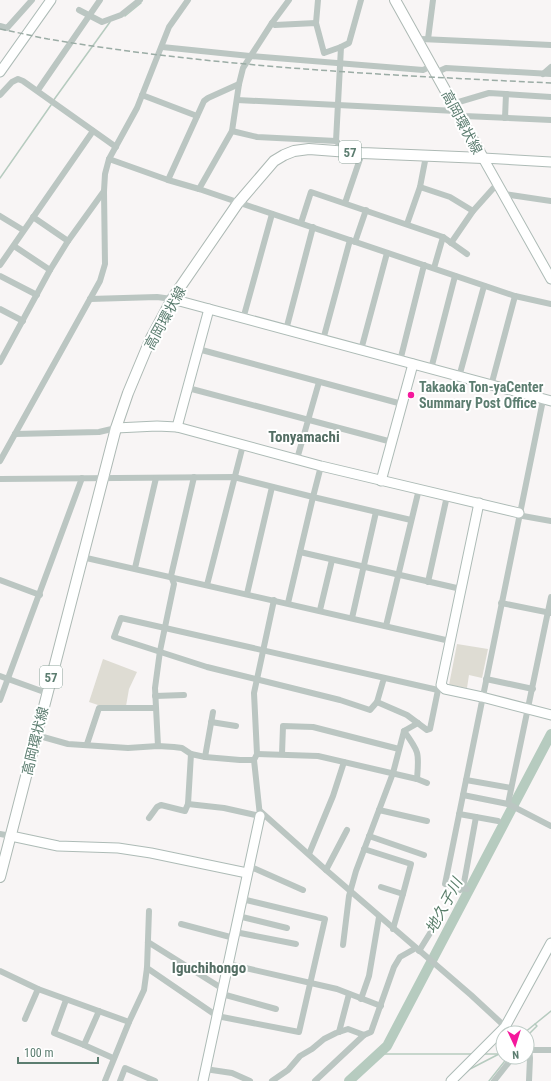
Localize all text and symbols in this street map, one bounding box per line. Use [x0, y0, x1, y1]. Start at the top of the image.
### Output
street label: 高岡環状線 [439, 87, 485, 157]
road number: 57 [339, 141, 361, 163]
street label: 高岡環状線 [141, 284, 189, 352]
place label: Takaoka Ton-yaCenter Summary Post Office [419, 379, 544, 411]
marker: Takaoka Ton-yaCenter Summary Post Office [406, 390, 416, 400]
district label: Tonyamachi [268, 428, 340, 446]
road number: 57 [40, 666, 62, 688]
street label: 高岡環状線 [19, 705, 51, 777]
water label: 地久子川 [422, 874, 467, 937]
district label: Iguchihongo [172, 959, 246, 977]
north arrow [495, 1025, 535, 1065]
scale bar [18, 1039, 98, 1065]
text: 100 m [24, 1046, 54, 1060]
text: N [512, 1048, 519, 1061]

